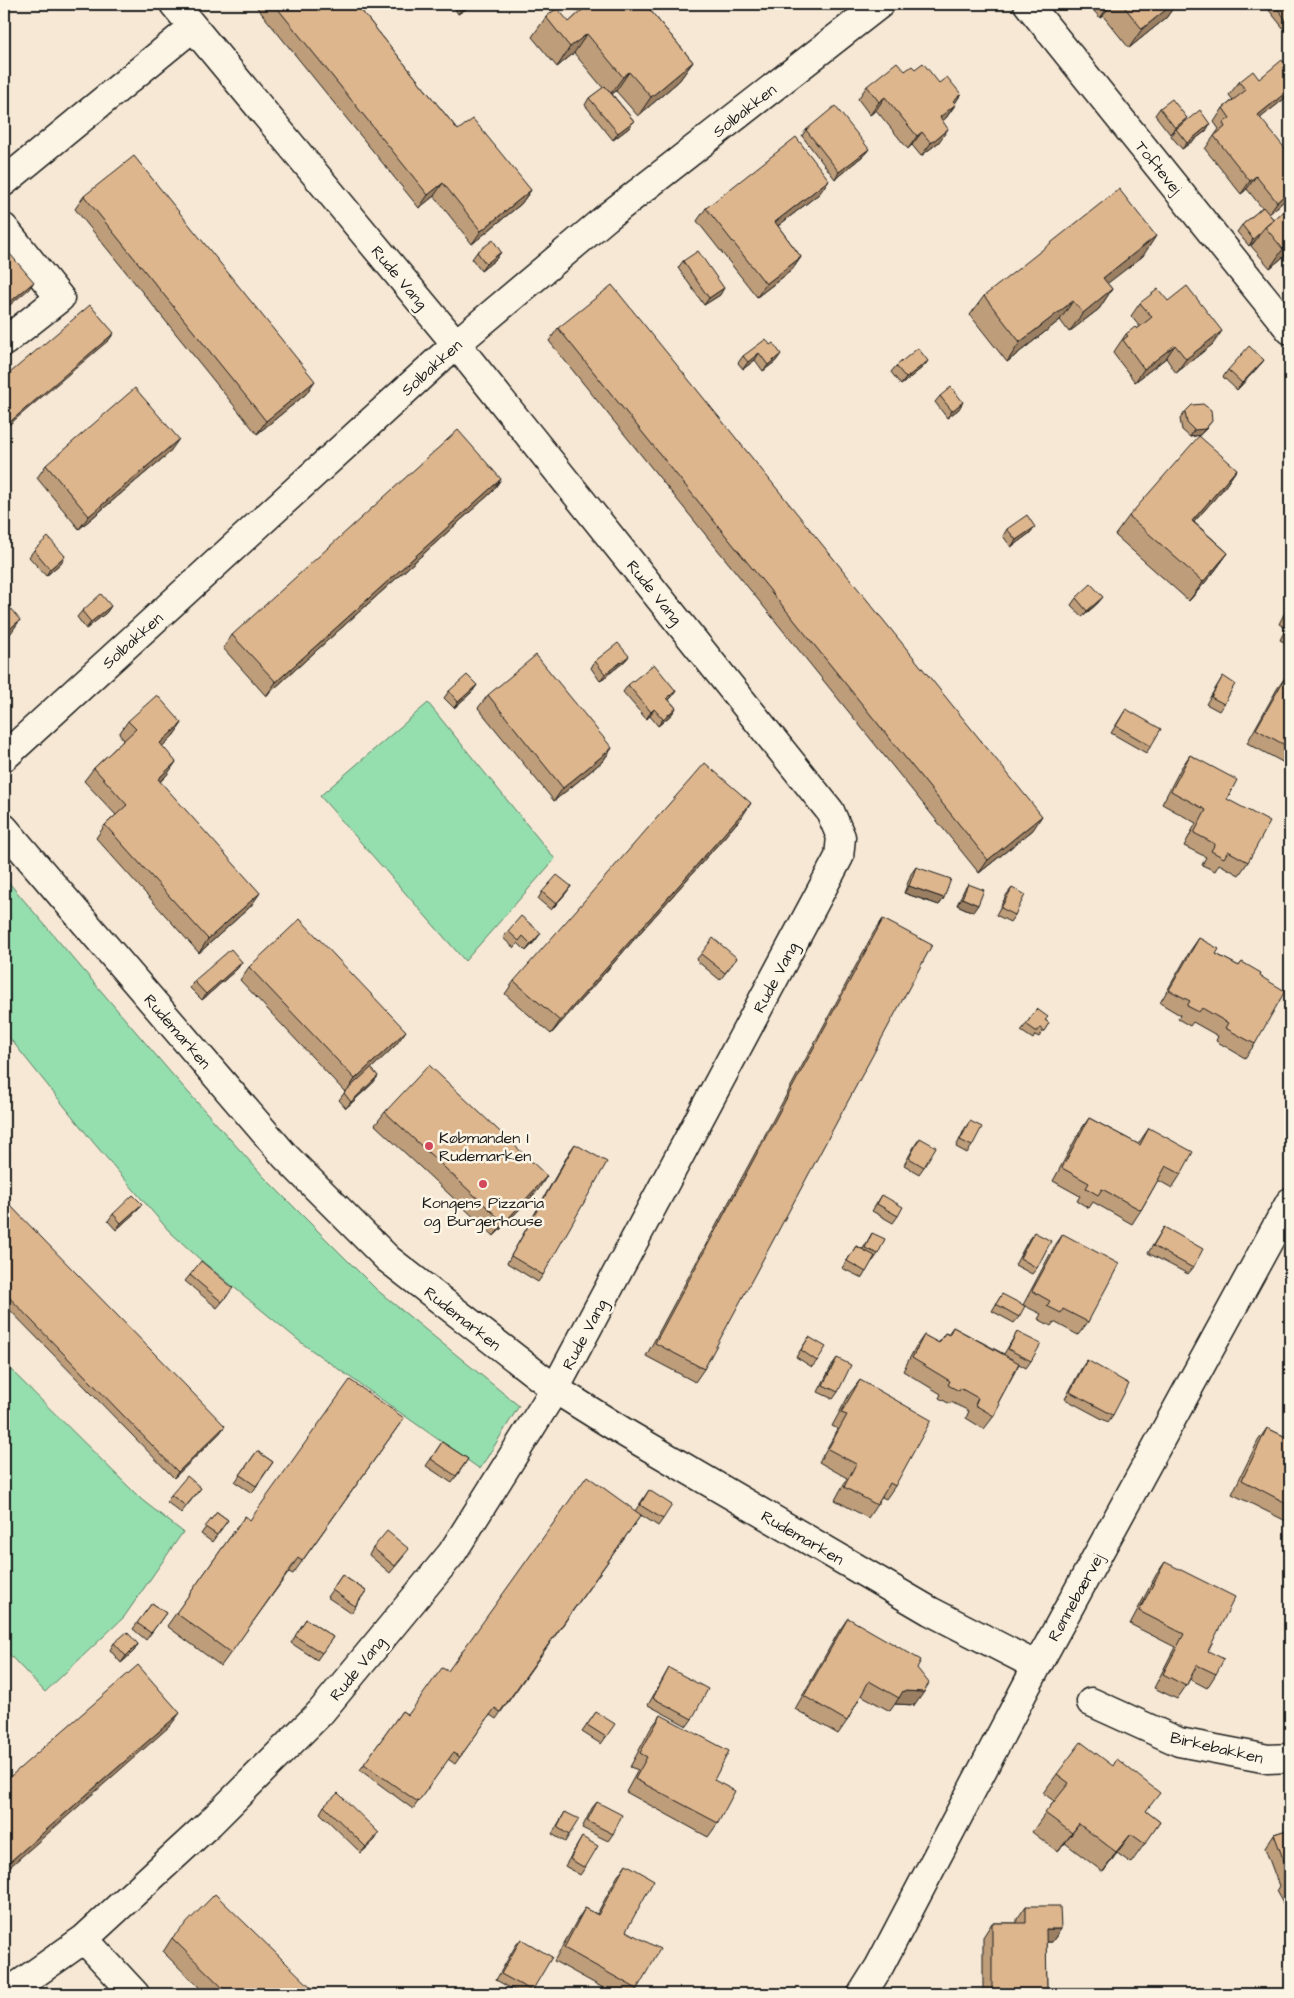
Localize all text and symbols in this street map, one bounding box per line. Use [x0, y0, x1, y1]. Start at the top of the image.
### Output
street label: Solbakken [708, 79, 781, 143]
street label: Toftevej [1130, 136, 1187, 199]
street label: Rude Vang [365, 241, 432, 315]
street label: Solbakken [396, 334, 467, 401]
street label: Rude Vang [621, 556, 687, 630]
street label: Solbakken [97, 607, 168, 674]
street label: Rude Vang [748, 938, 805, 1017]
street label: Rudemarken [139, 990, 216, 1074]
place label: Købmanden I Rudemarken [439, 1127, 531, 1167]
marker: Købmanden I Rudemarken [423, 1140, 435, 1152]
marker: Kongens Pizzaria og Burgerhouse [477, 1178, 489, 1190]
place label: Kongens Pizzaria og Burgerhouse [422, 1192, 544, 1233]
street label: Rudemarken [419, 1282, 506, 1356]
street label: Rude Vang [557, 1295, 614, 1374]
street label: Rudemarken [757, 1505, 848, 1570]
street label: Rønnebærvej [1043, 1549, 1109, 1645]
street label: Rude Vang [325, 1632, 391, 1706]
street label: Birkebakken [1168, 1727, 1265, 1769]

